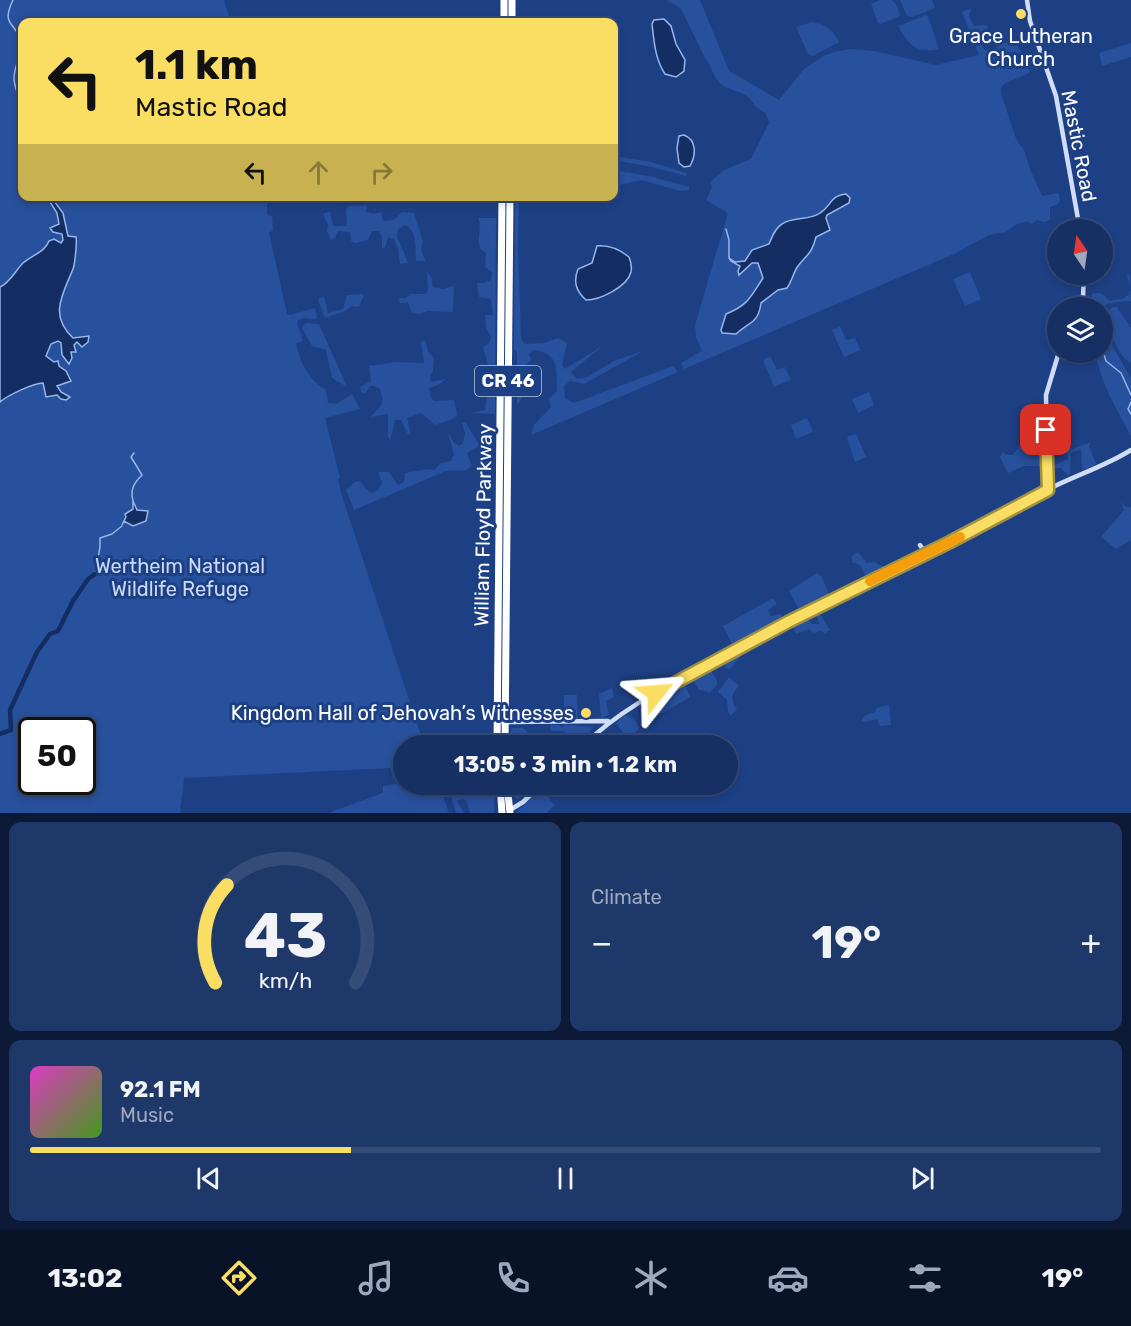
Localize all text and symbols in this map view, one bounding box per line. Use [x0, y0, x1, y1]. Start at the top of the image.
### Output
marker: Grace Lutheran Church [1014, 7, 1028, 21]
place label: Grace Lutheran Church [949, 24, 1093, 71]
text: 1.1 km [135, 40, 258, 90]
icon: left [36, 42, 114, 120]
street label: Mastic Road [1056, 88, 1102, 204]
text: Mastic Road [135, 91, 288, 123]
icon: left [239, 156, 272, 189]
icon: ahead [302, 156, 335, 189]
icon: right [365, 156, 398, 189]
north arrow [1047, 219, 1113, 285]
map controls [1047, 219, 1113, 363]
button: layers [1047, 297, 1113, 363]
road number: CR 46 [475, 366, 541, 396]
pin [1020, 404, 1071, 455]
icon: arrive [1029, 413, 1062, 446]
street label: William Floyd Parkway [469, 423, 497, 627]
park label: Wertheim National Wildlife Refuge [95, 554, 265, 601]
position arrow [624, 661, 688, 725]
place label: Kingdom Hall of Jehovah’s Witnesses [231, 701, 574, 725]
marker: Kingdom Hall of Jehovah’s Witnesses [579, 706, 593, 720]
speed limit sign: 50 [18, 717, 96, 795]
text: 13:05 · 3 min · 1.2 km [454, 751, 677, 778]
text: Climate [591, 885, 662, 909]
text: 43 [243, 899, 327, 973]
text: 19° [812, 916, 881, 969]
text: − [591, 923, 612, 962]
text: + [1080, 923, 1101, 962]
text: km/h [258, 969, 312, 994]
text: 92.1 FM [120, 1076, 201, 1103]
text: Music [120, 1103, 174, 1127]
icon: previous [192, 1162, 225, 1195]
icon: pause [549, 1162, 582, 1195]
icon: next [906, 1162, 939, 1195]
icon: directions [218, 1257, 260, 1299]
icon: music [355, 1257, 397, 1299]
icon: phone [492, 1257, 534, 1299]
icon: climate [630, 1257, 672, 1299]
icon: car [767, 1257, 809, 1299]
icon: filters [904, 1257, 946, 1299]
text: 13:02 [48, 1262, 123, 1294]
text: 19° [1042, 1262, 1083, 1294]

